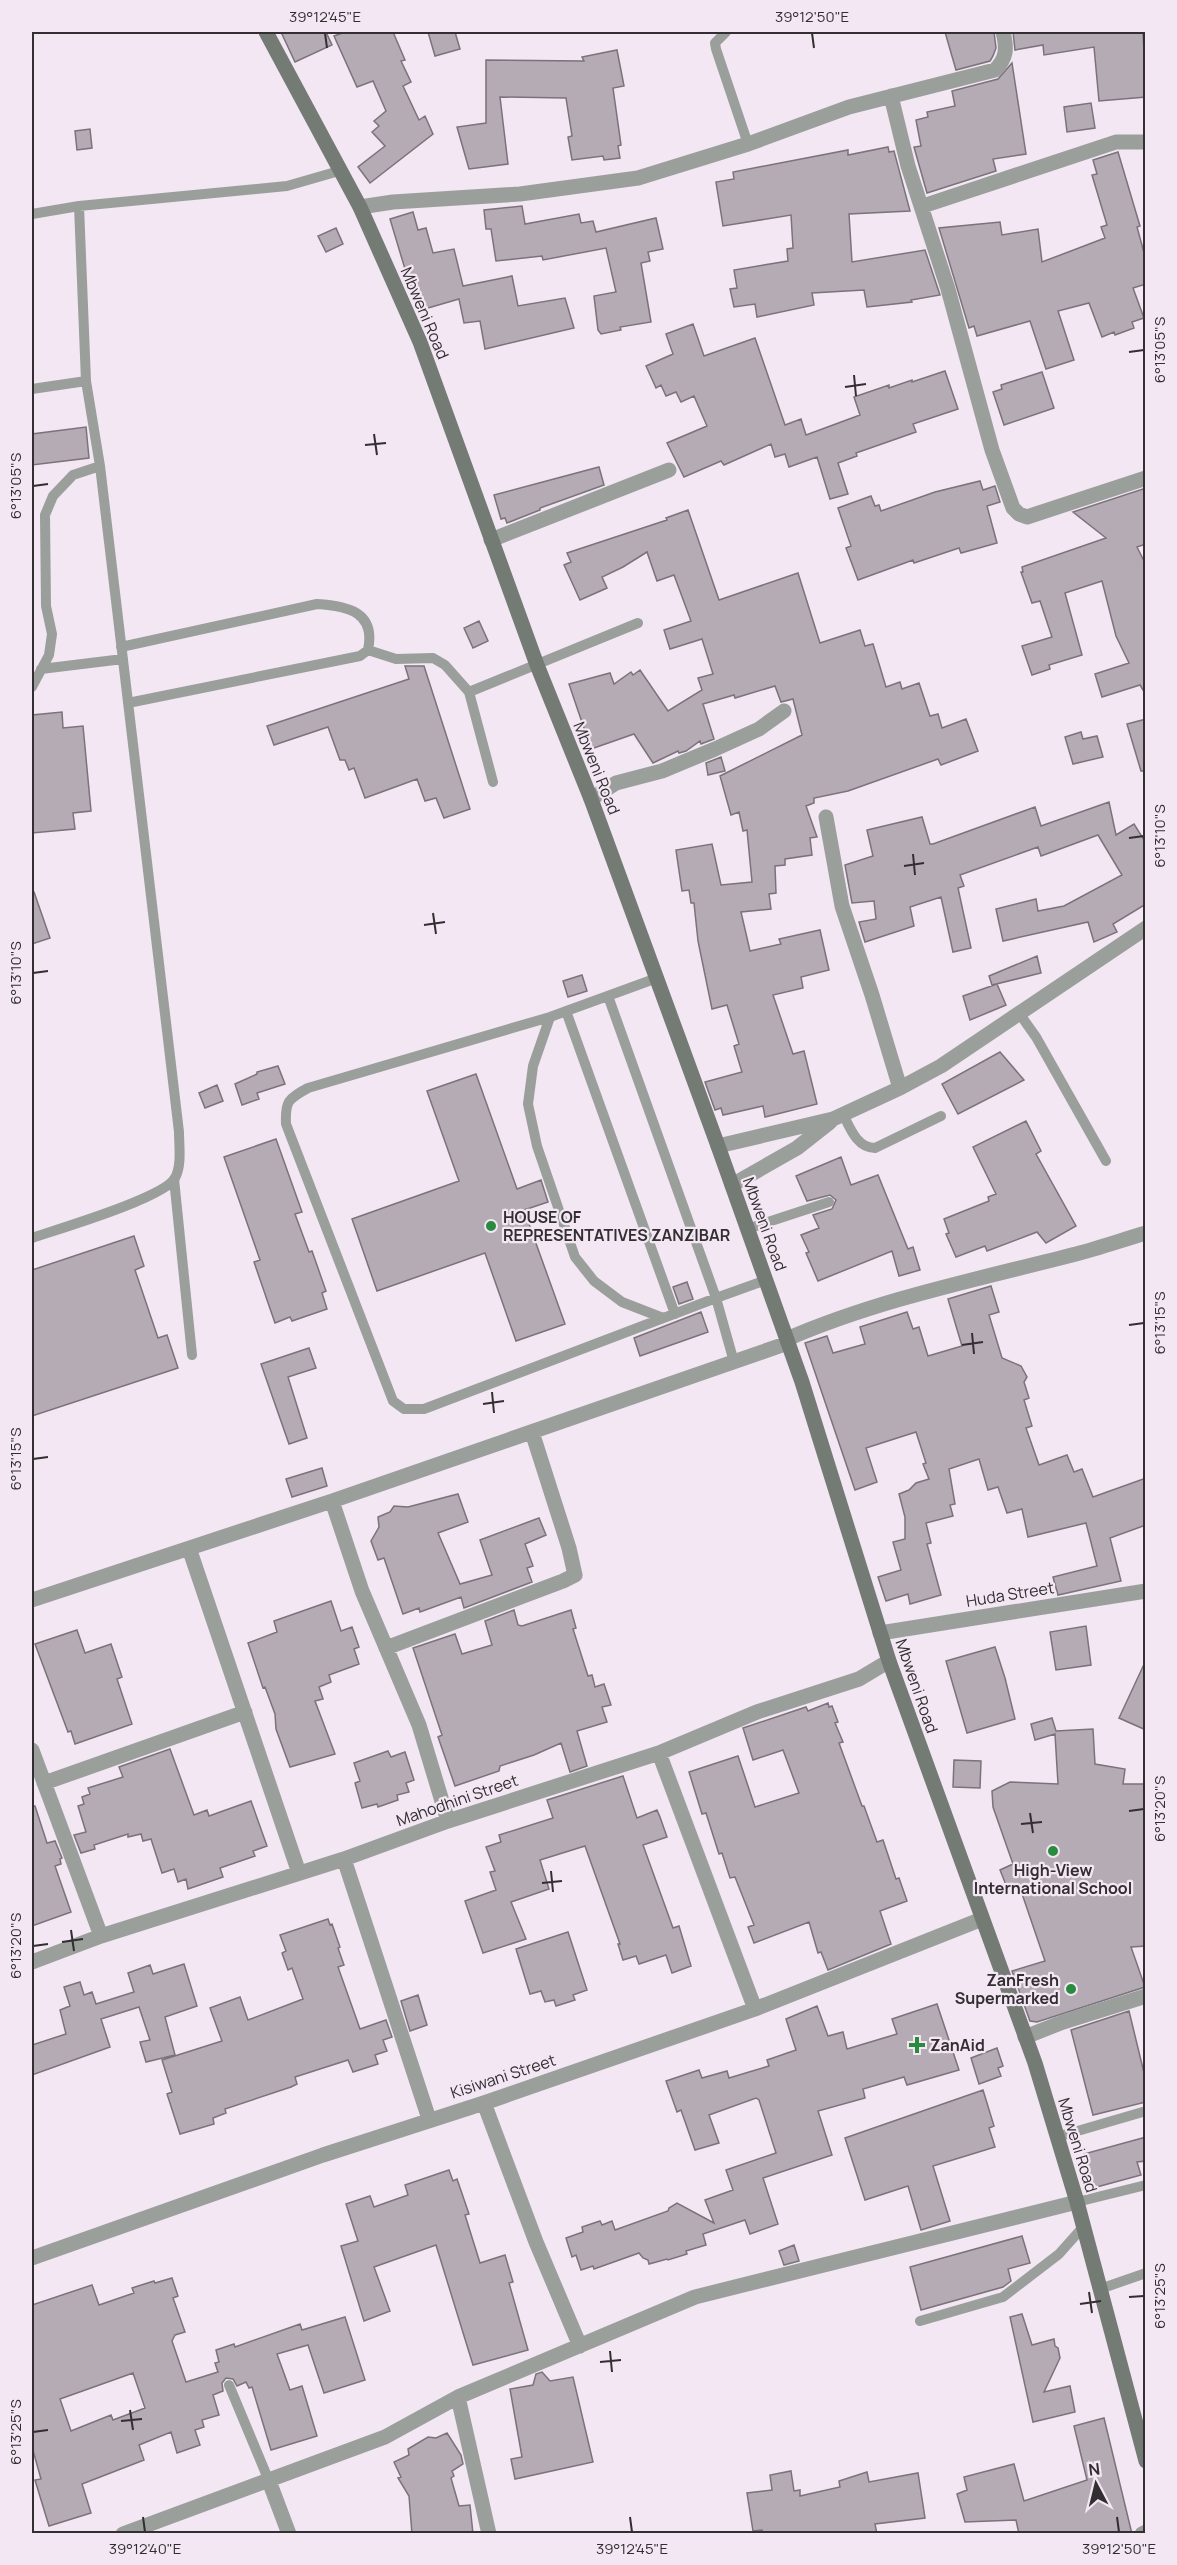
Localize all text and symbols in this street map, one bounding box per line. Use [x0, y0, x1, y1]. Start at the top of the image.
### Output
text: 39°12'45"E [289, 6, 361, 27]
text: 39°12'50"E [775, 6, 849, 27]
street label: Mbweni Road [396, 264, 454, 362]
text: 6°13'05"S [1149, 317, 1170, 383]
text: 6°13'05"S [5, 453, 26, 519]
street label: Mbweni Road [568, 718, 626, 818]
text: 6°13'10"S [1149, 804, 1170, 868]
text: 6°13'10"S [5, 941, 26, 1005]
street label: Mbweni Road [738, 1174, 792, 1274]
place label: HOUSE OF REPRESENTATIVES ZANZIBAR [503, 1206, 730, 1246]
marker: HOUSE OF REPRESENTATIVES ZANZIBAR [484, 1219, 498, 1233]
text: 6°13'15"S [1149, 1291, 1170, 1355]
text: 6°13'15"S [5, 1427, 26, 1491]
street label: Huda Street [964, 1576, 1056, 1612]
street label: Mbweni Road [891, 1636, 943, 1736]
street label: Mahodhini Street [393, 1769, 521, 1831]
text: 6°13'20"S [1149, 1776, 1170, 1842]
marker: High-View International School [1046, 1844, 1060, 1858]
place label: High-View International School [974, 1859, 1132, 1899]
text: 6°13'20"S [5, 1913, 26, 1979]
place label: ZanFresh Supermarked [955, 1969, 1059, 2009]
marker: ZanFresh Supermarked [1064, 1982, 1078, 1996]
place label: ZanAid [930, 2034, 985, 2056]
marker: ZanAid [908, 2036, 926, 2054]
street label: Kisiwani Street [448, 2049, 558, 2103]
street label: Mbweni Road [1053, 2095, 1103, 2195]
text: 6°13'25"S [1149, 2263, 1170, 2329]
text: 6°13'25"S [5, 2399, 26, 2465]
north arrow [1066, 2454, 1126, 2514]
text: N [1087, 2457, 1101, 2481]
text: 39°12'40"E [109, 2538, 181, 2559]
text: 39°12'45"E [596, 2538, 668, 2559]
text: 39°12'50"E [1082, 2538, 1156, 2559]

